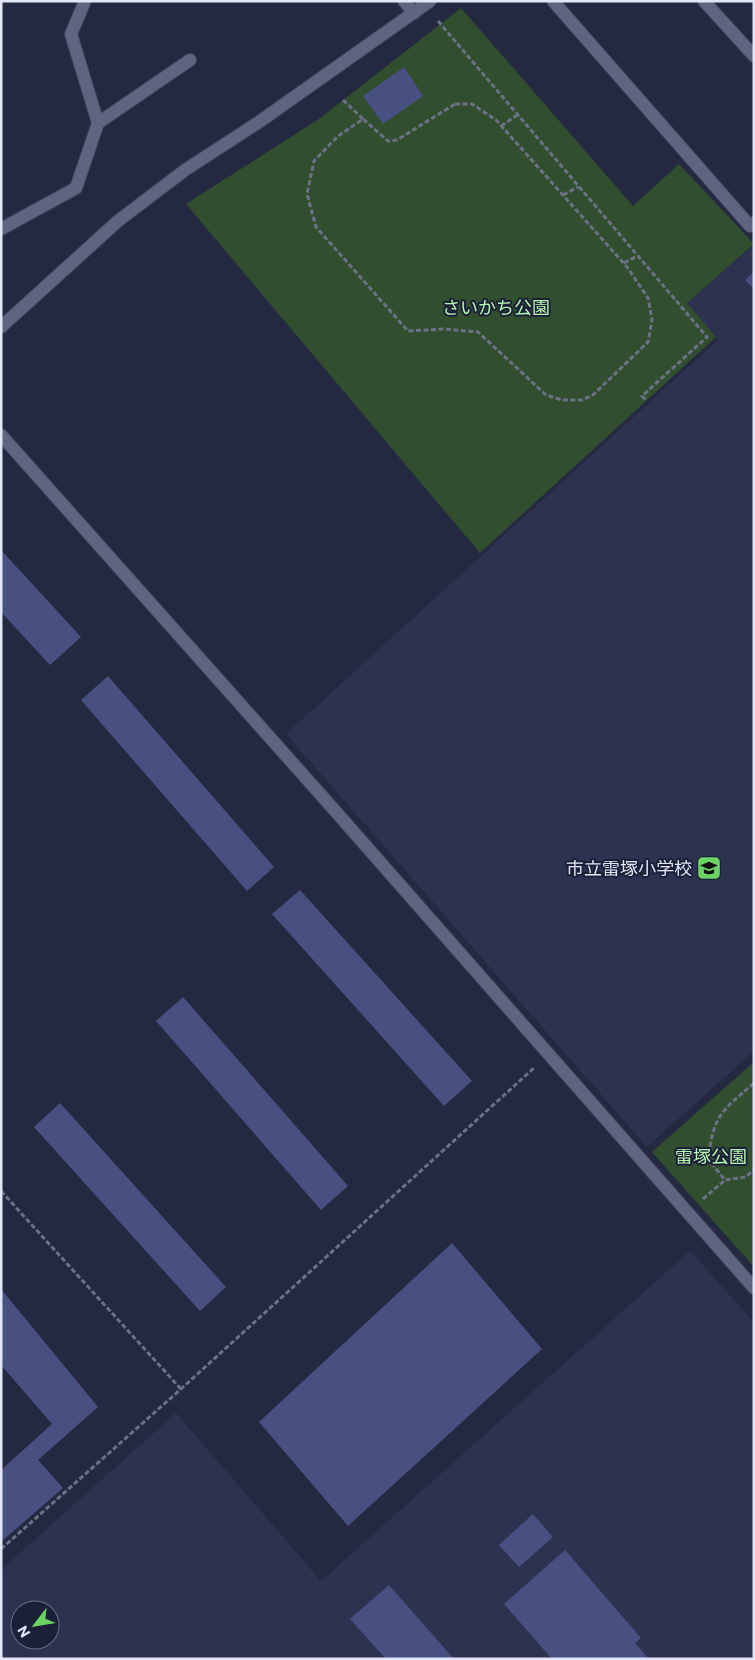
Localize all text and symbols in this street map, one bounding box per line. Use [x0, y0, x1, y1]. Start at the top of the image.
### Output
park label: さいかち公園 [442, 296, 550, 318]
school or university icon: 市立雷塚小学校 [696, 855, 722, 881]
place label: 市立雷塚小学校 [566, 857, 692, 879]
park label: 雷塚公園 [675, 1145, 747, 1167]
north arrow [10, 1600, 60, 1650]
text: N [13, 1623, 33, 1641]

